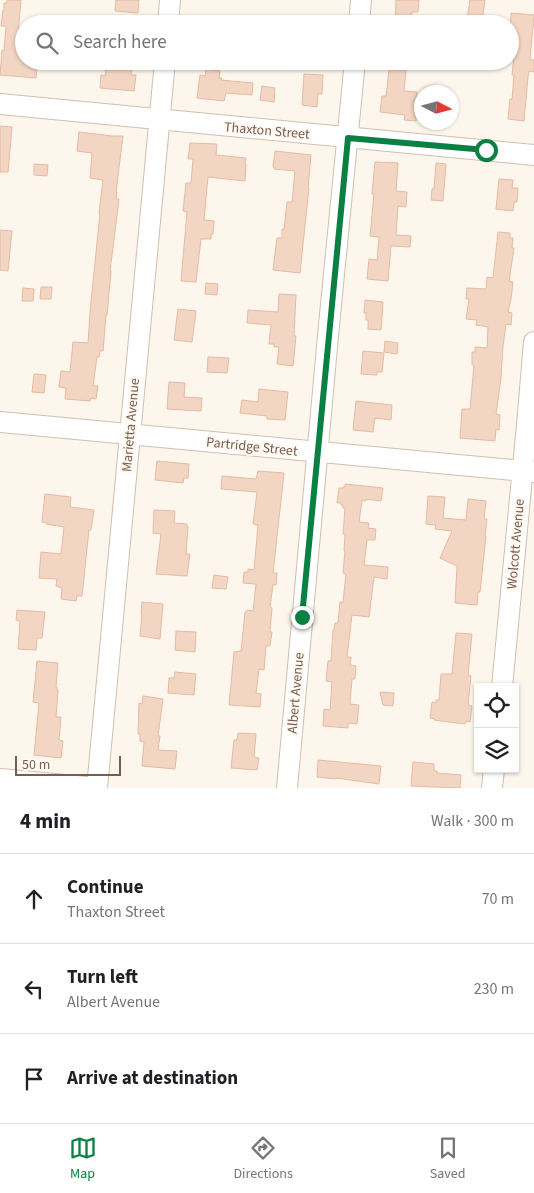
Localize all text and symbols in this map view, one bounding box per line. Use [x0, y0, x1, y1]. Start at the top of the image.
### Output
search box [15, 15, 519, 70]
icon: search [33, 29, 61, 57]
text: Search here [73, 29, 167, 56]
north arrow [414, 85, 459, 130]
street label: Thaxton Street [223, 117, 311, 145]
route start [475, 139, 498, 162]
street label: Marietta Avenue [117, 377, 145, 473]
street label: Partridge Street [205, 432, 299, 462]
street label: Wolcott Avenue [502, 498, 530, 590]
route end [291, 606, 314, 629]
street label: Albert Avenue [282, 652, 310, 735]
map controls [474, 683, 519, 773]
button: locate [474, 683, 519, 728]
button: layers [474, 728, 519, 773]
scale bar [15, 753, 121, 776]
text: 50 m [22, 755, 50, 775]
text: 4 min [20, 806, 71, 836]
text: Walk · 300 m [431, 810, 514, 832]
text: Continue [67, 874, 144, 901]
icon: ahead [20, 885, 48, 913]
text: 70 m [482, 888, 514, 910]
text: Thaxton Street [67, 901, 165, 923]
text: Turn left [67, 964, 138, 991]
icon: left [20, 975, 48, 1003]
text: 230 m [474, 978, 514, 1000]
text: Albert Avenue [67, 991, 160, 1013]
icon: arrive [20, 1065, 48, 1093]
text: Arrive at destination [67, 1065, 238, 1092]
tab: Map [69, 1134, 97, 1184]
tab: Directions [234, 1134, 293, 1184]
tab: Saved [430, 1134, 465, 1184]

